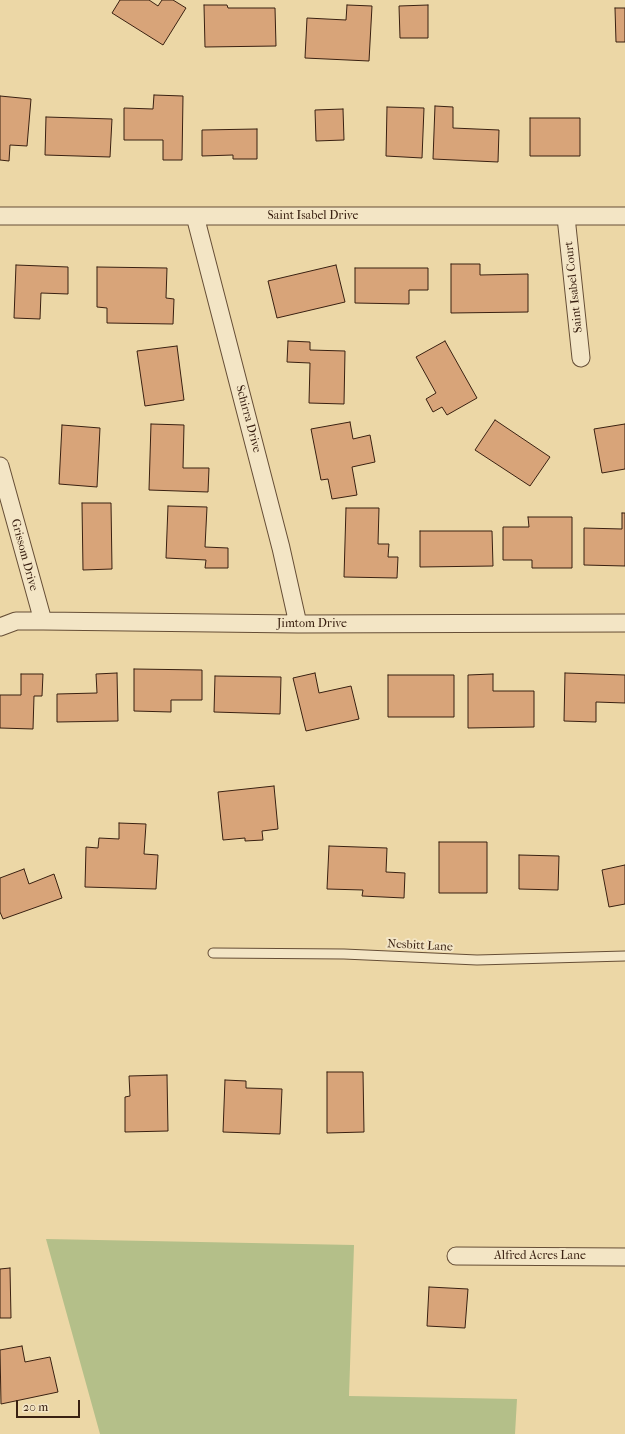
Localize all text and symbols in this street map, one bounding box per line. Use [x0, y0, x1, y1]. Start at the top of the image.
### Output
street label: Saint Isabel Drive [267, 209, 359, 223]
street label: Saint Isabel Court [562, 240, 586, 334]
street label: Schirra Drive [232, 384, 264, 454]
street label: Grissom Drive [7, 517, 41, 593]
street label: Jimtom Drive [277, 617, 347, 631]
street label: Nesbitt Lane [387, 937, 453, 955]
street label: Alfred Acres Lane [494, 1249, 586, 1263]
scale bar [18, 1392, 82, 1418]
text: 20 m [23, 1400, 48, 1414]

